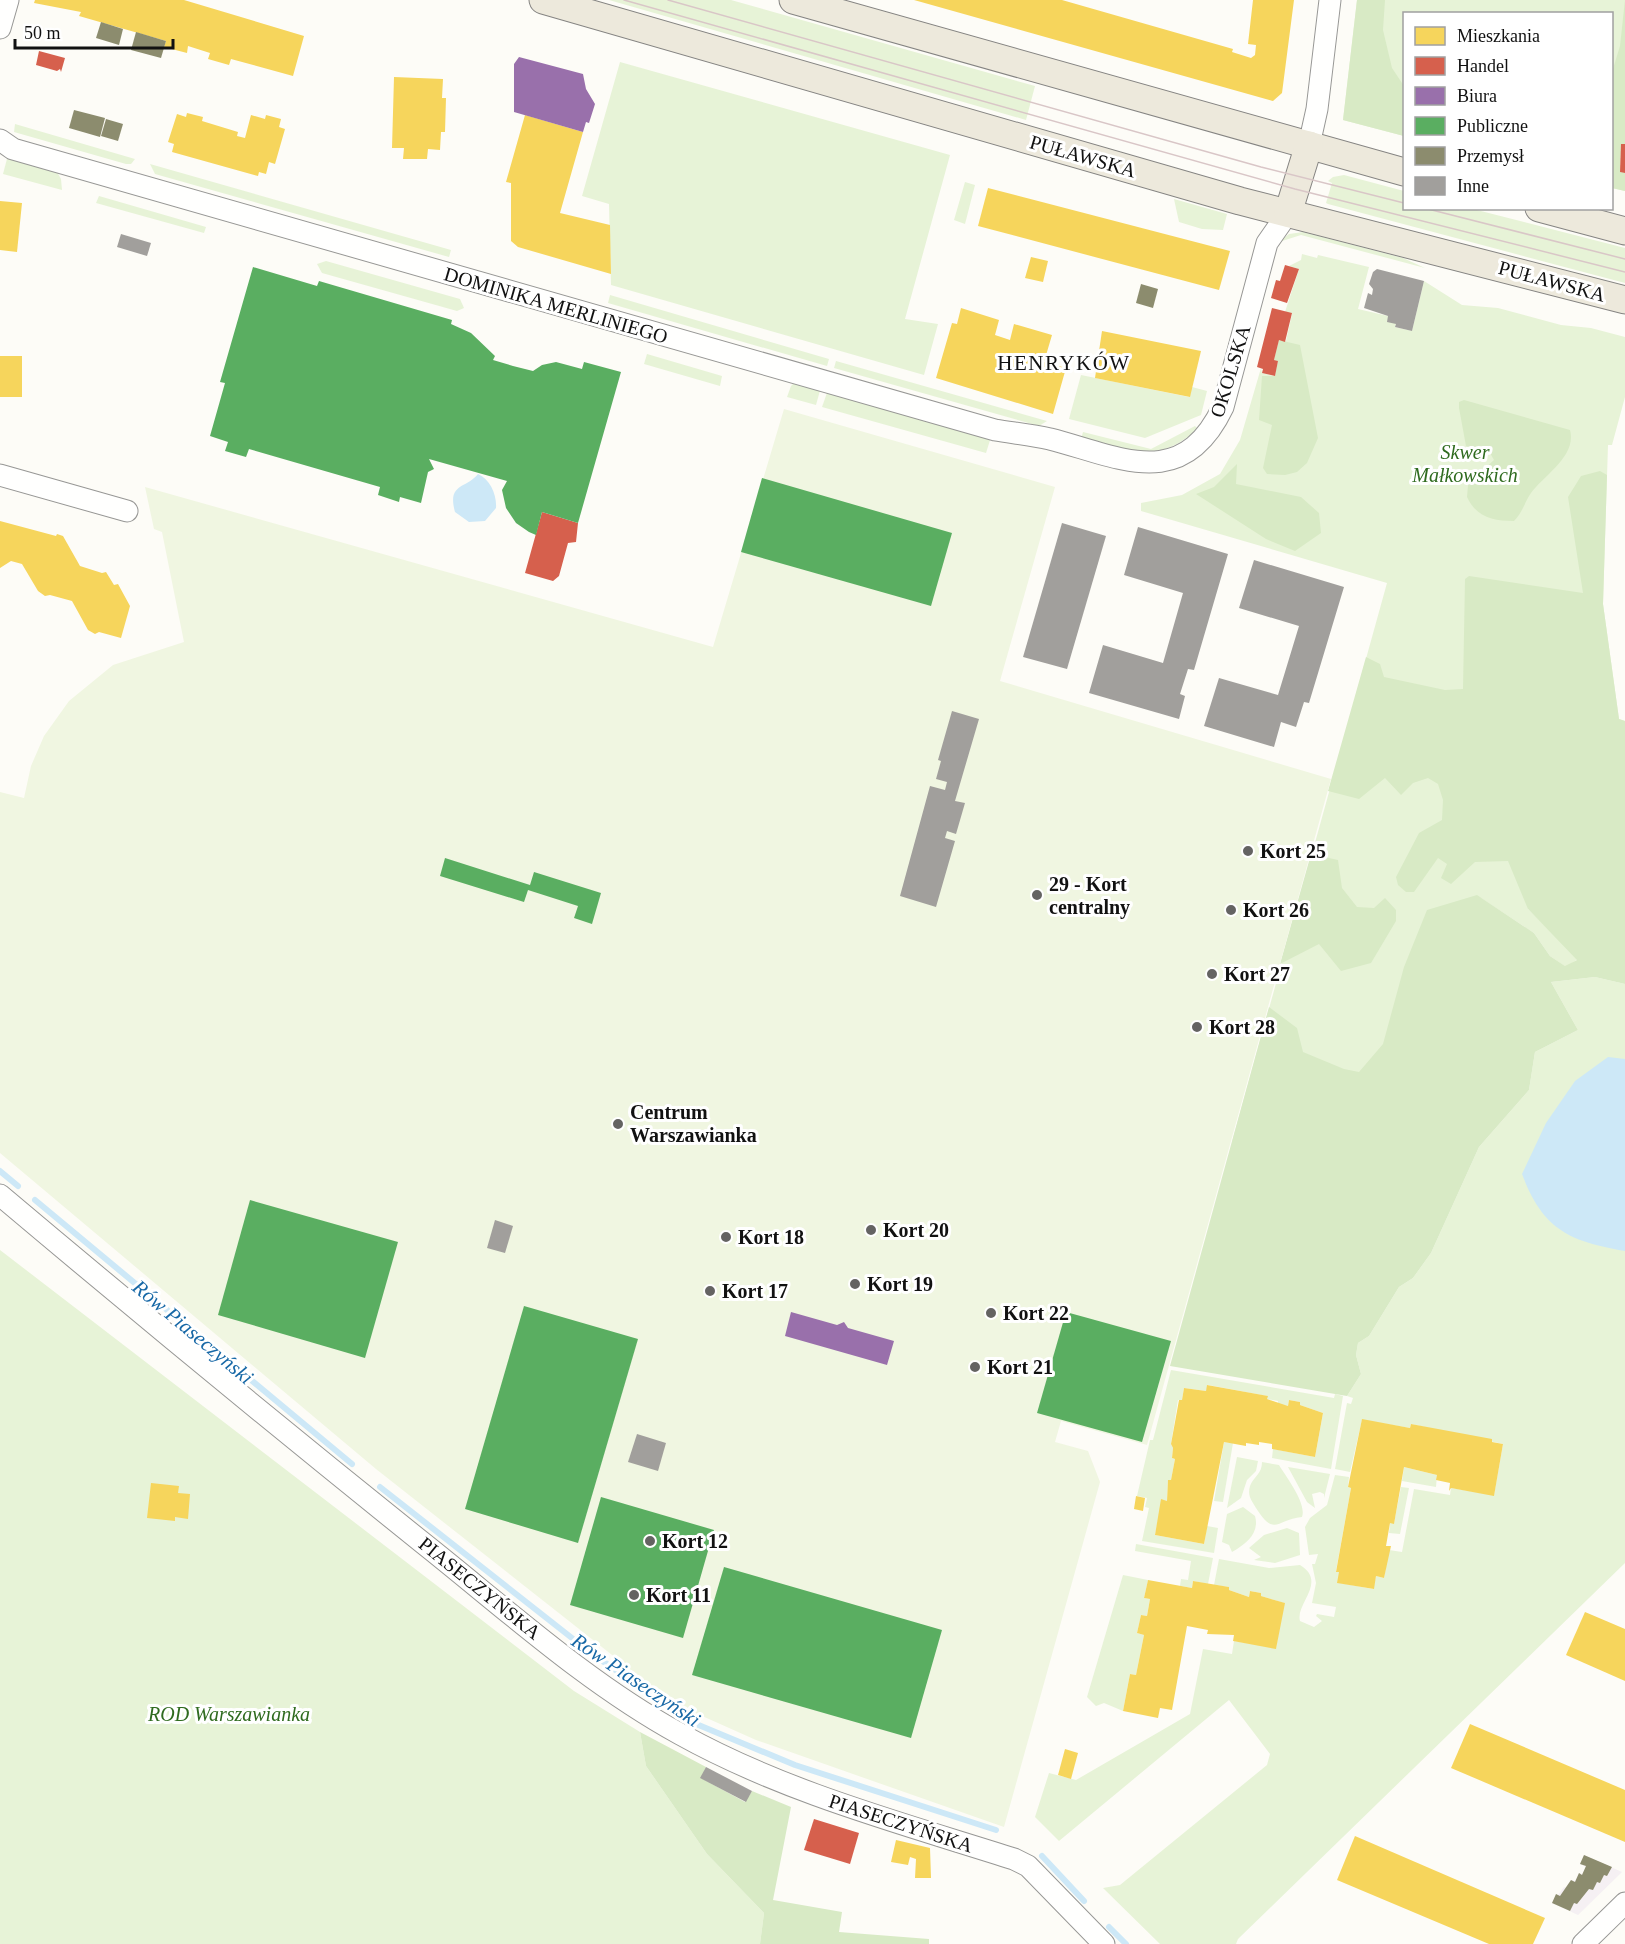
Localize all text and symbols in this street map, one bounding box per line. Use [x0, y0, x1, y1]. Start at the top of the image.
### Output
scale bar [15, 12, 172, 50]
legend [1403, 12, 1613, 210]
text: 50 m [24, 23, 61, 43]
text: Mieszkania [1457, 26, 1540, 46]
text: Handel [1457, 56, 1509, 76]
text: Biura [1457, 86, 1497, 106]
text: Publiczne [1457, 116, 1528, 136]
street label: PUŁAWSKA [1027, 130, 1139, 182]
text: Przemysł [1457, 146, 1524, 166]
text: Inne [1457, 176, 1489, 196]
street label: PUŁAWSKA [1496, 256, 1608, 306]
street label: DOMINIKA MERLINIEGO [442, 263, 670, 347]
street label: OKOLSKA [1206, 322, 1255, 420]
district label: HENRYKÓW [997, 351, 1131, 375]
park label: Skwer Małkowskich [1411, 441, 1518, 486]
place label: Kort 25 [1260, 840, 1326, 862]
marker: Kort 25 [1241, 844, 1255, 858]
place label: 29 - Kort centralny [1049, 873, 1130, 919]
marker: 29 - Kort centralny [1030, 888, 1044, 902]
place label: Kort 26 [1243, 899, 1309, 921]
marker: Kort 26 [1224, 903, 1238, 917]
place label: Kort 27 [1224, 963, 1290, 985]
marker: Kort 27 [1205, 967, 1219, 981]
place label: Kort 28 [1209, 1016, 1275, 1038]
marker: Kort 28 [1190, 1020, 1204, 1034]
place label: Centrum Warszawianka [630, 1101, 757, 1146]
marker: Centrum Warszawianka [611, 1117, 625, 1131]
place label: Kort 20 [883, 1219, 949, 1241]
marker: Kort 20 [864, 1223, 878, 1237]
place label: Kort 18 [738, 1226, 804, 1248]
marker: Kort 18 [719, 1230, 733, 1244]
place label: Kort 19 [867, 1273, 933, 1295]
water label: Rów Piaseczyński [127, 1274, 258, 1389]
marker: Kort 19 [848, 1277, 862, 1291]
place label: Kort 17 [722, 1280, 788, 1302]
marker: Kort 17 [703, 1284, 717, 1298]
place label: Kort 22 [1003, 1302, 1069, 1324]
marker: Kort 22 [984, 1306, 998, 1320]
place label: Kort 21 [987, 1356, 1053, 1378]
marker: Kort 21 [968, 1360, 982, 1374]
place label: Kort 12 [662, 1530, 728, 1552]
street label: PIASECZYŃSKA [415, 1532, 546, 1644]
marker: Kort 12 [643, 1534, 657, 1548]
place label: Kort 11 [646, 1584, 711, 1606]
marker: Kort 11 [627, 1588, 641, 1602]
water label: Rów Piaseczyński [566, 1628, 705, 1732]
park label: ROD Warszawianka [147, 1703, 310, 1725]
street label: PIASECZYŃSKA [826, 1789, 976, 1857]

